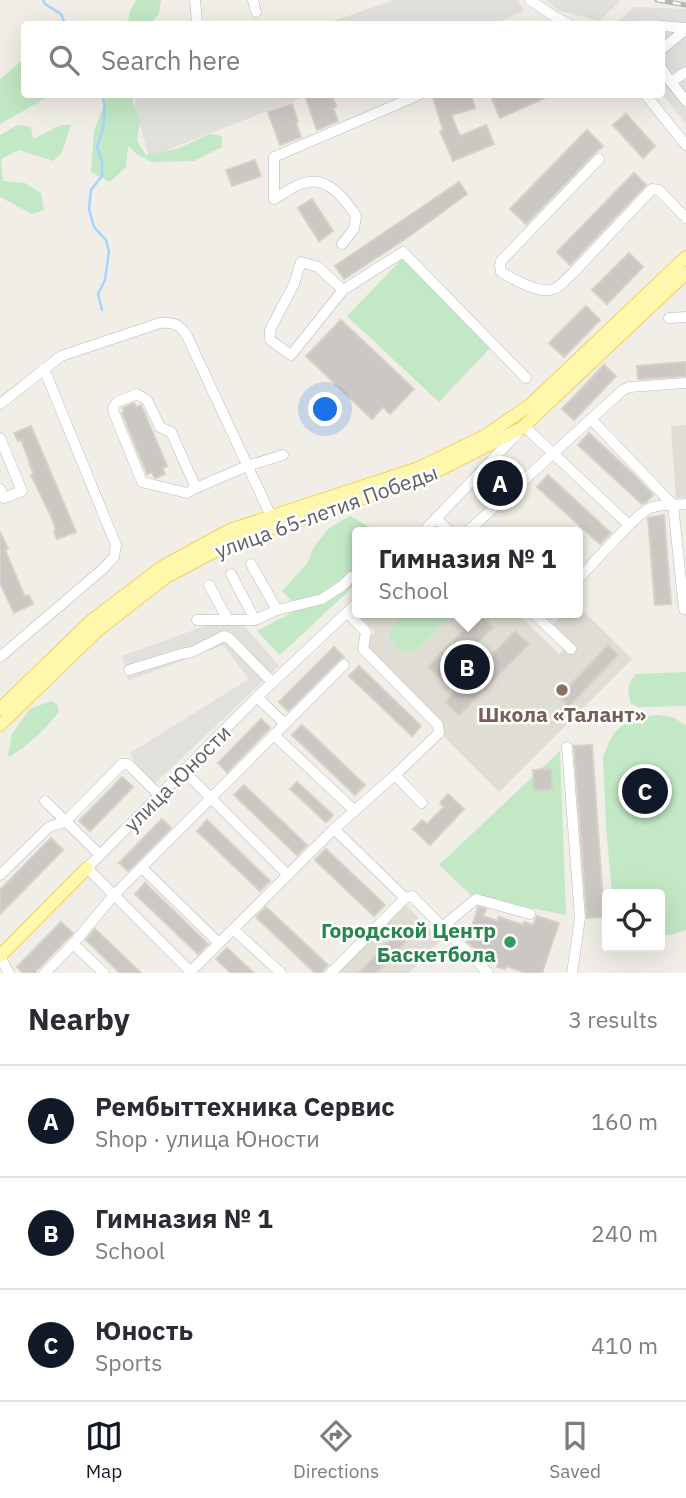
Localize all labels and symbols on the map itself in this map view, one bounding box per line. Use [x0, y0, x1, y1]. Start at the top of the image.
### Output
your location [308, 392, 342, 426]
pin: A [477, 457, 523, 509]
street label: улица 65-летия Победы [211, 458, 441, 564]
pin: B [444, 641, 490, 693]
marker: Школа «Талант» [554, 682, 570, 698]
place label: Школа «Талант» [478, 700, 646, 728]
street label: улица Юности [117, 718, 237, 838]
pin: C [622, 765, 668, 817]
place label: Городской Центр Баскетбола [321, 916, 496, 968]
marker: Городской Центр Баскетбола [502, 934, 518, 950]

